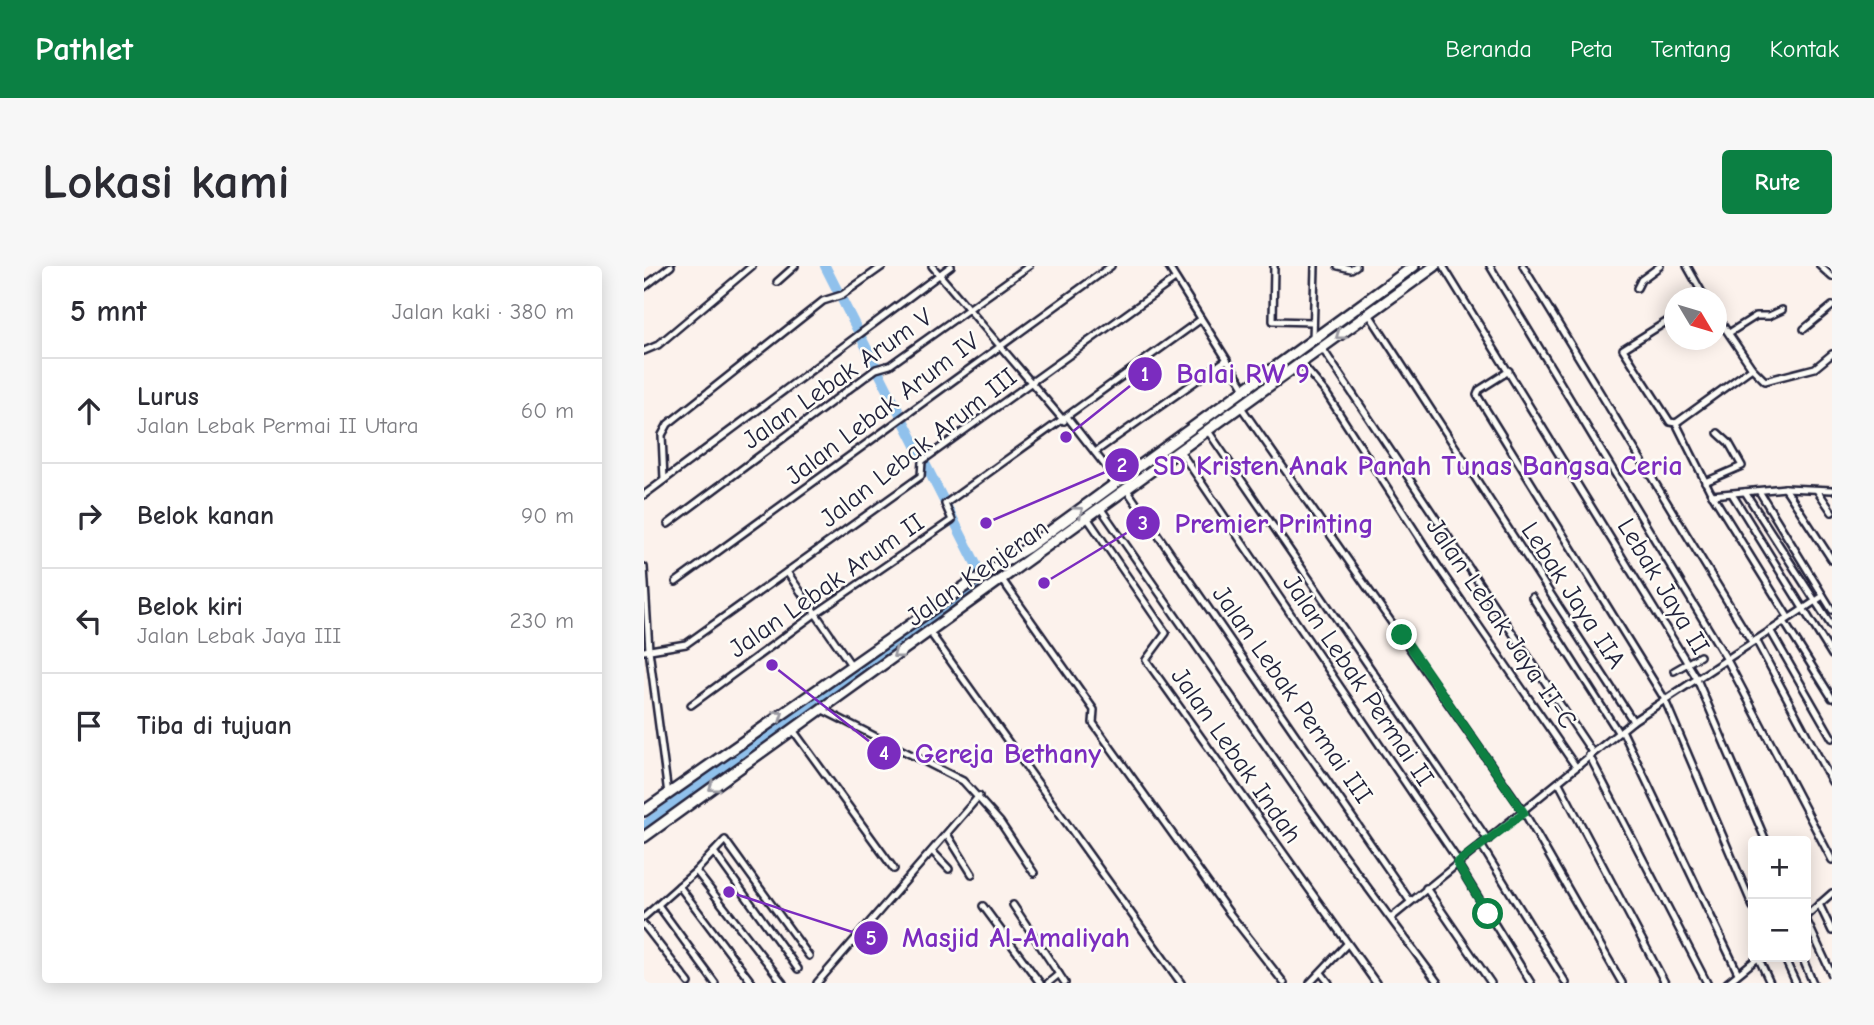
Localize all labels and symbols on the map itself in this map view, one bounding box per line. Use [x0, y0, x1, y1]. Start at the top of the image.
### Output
north arrow [1664, 287, 1727, 350]
street label: Jalan Lebak Arum V [737, 302, 938, 455]
street label: Jalan Lebak Arum IV [780, 326, 985, 491]
one-way arrow [1335, 327, 1348, 339]
callout: Balai RW 9 [1127, 349, 1324, 398]
text: Balai RW 9 [1176, 358, 1310, 390]
street label: Jalan Lebak Arum III [814, 362, 1023, 534]
text: 1 [1141, 362, 1149, 386]
callout: SD Kristen Anak Panah Tunas Bangsa Ceria [1104, 440, 1697, 489]
text: SD Kristen Anak Panah Tunas Bangsa Ceria [1153, 450, 1683, 482]
text: 2 [1117, 453, 1127, 477]
callout: Premier Printing [1126, 498, 1388, 547]
one-way arrow [1071, 506, 1084, 519]
street label: Jalan Lebak Arum II [723, 507, 930, 664]
text: Premier Printing [1174, 508, 1374, 540]
text: 3 [1138, 511, 1148, 535]
street label: Jalan Kenjeran [901, 513, 1054, 633]
street label: Jalan Lebak Jaya II-C [1420, 513, 1583, 734]
street label: Lebak Jaya II [1611, 513, 1715, 660]
street label: Lebak Jaya IIA [1515, 517, 1632, 674]
street label: Jalan Lebak Permai II [1276, 569, 1440, 792]
street label: Jalan Lebak Permai III [1206, 580, 1379, 809]
route end [1386, 619, 1417, 650]
one-way arrow [892, 646, 905, 659]
street label: Jalan Lebak Indah [1164, 662, 1308, 849]
one-way arrow [771, 711, 784, 723]
callout: Gereja Bethany [866, 728, 1115, 777]
text: Gereja Bethany [915, 738, 1101, 770]
text: 4 [879, 741, 889, 765]
one-way arrow [708, 779, 720, 791]
route start [1472, 898, 1503, 929]
callout: Masjid Al-Amaliyah [853, 913, 1144, 962]
text: Masjid Al-Amaliyah [902, 922, 1130, 954]
text: 5 [865, 926, 877, 950]

